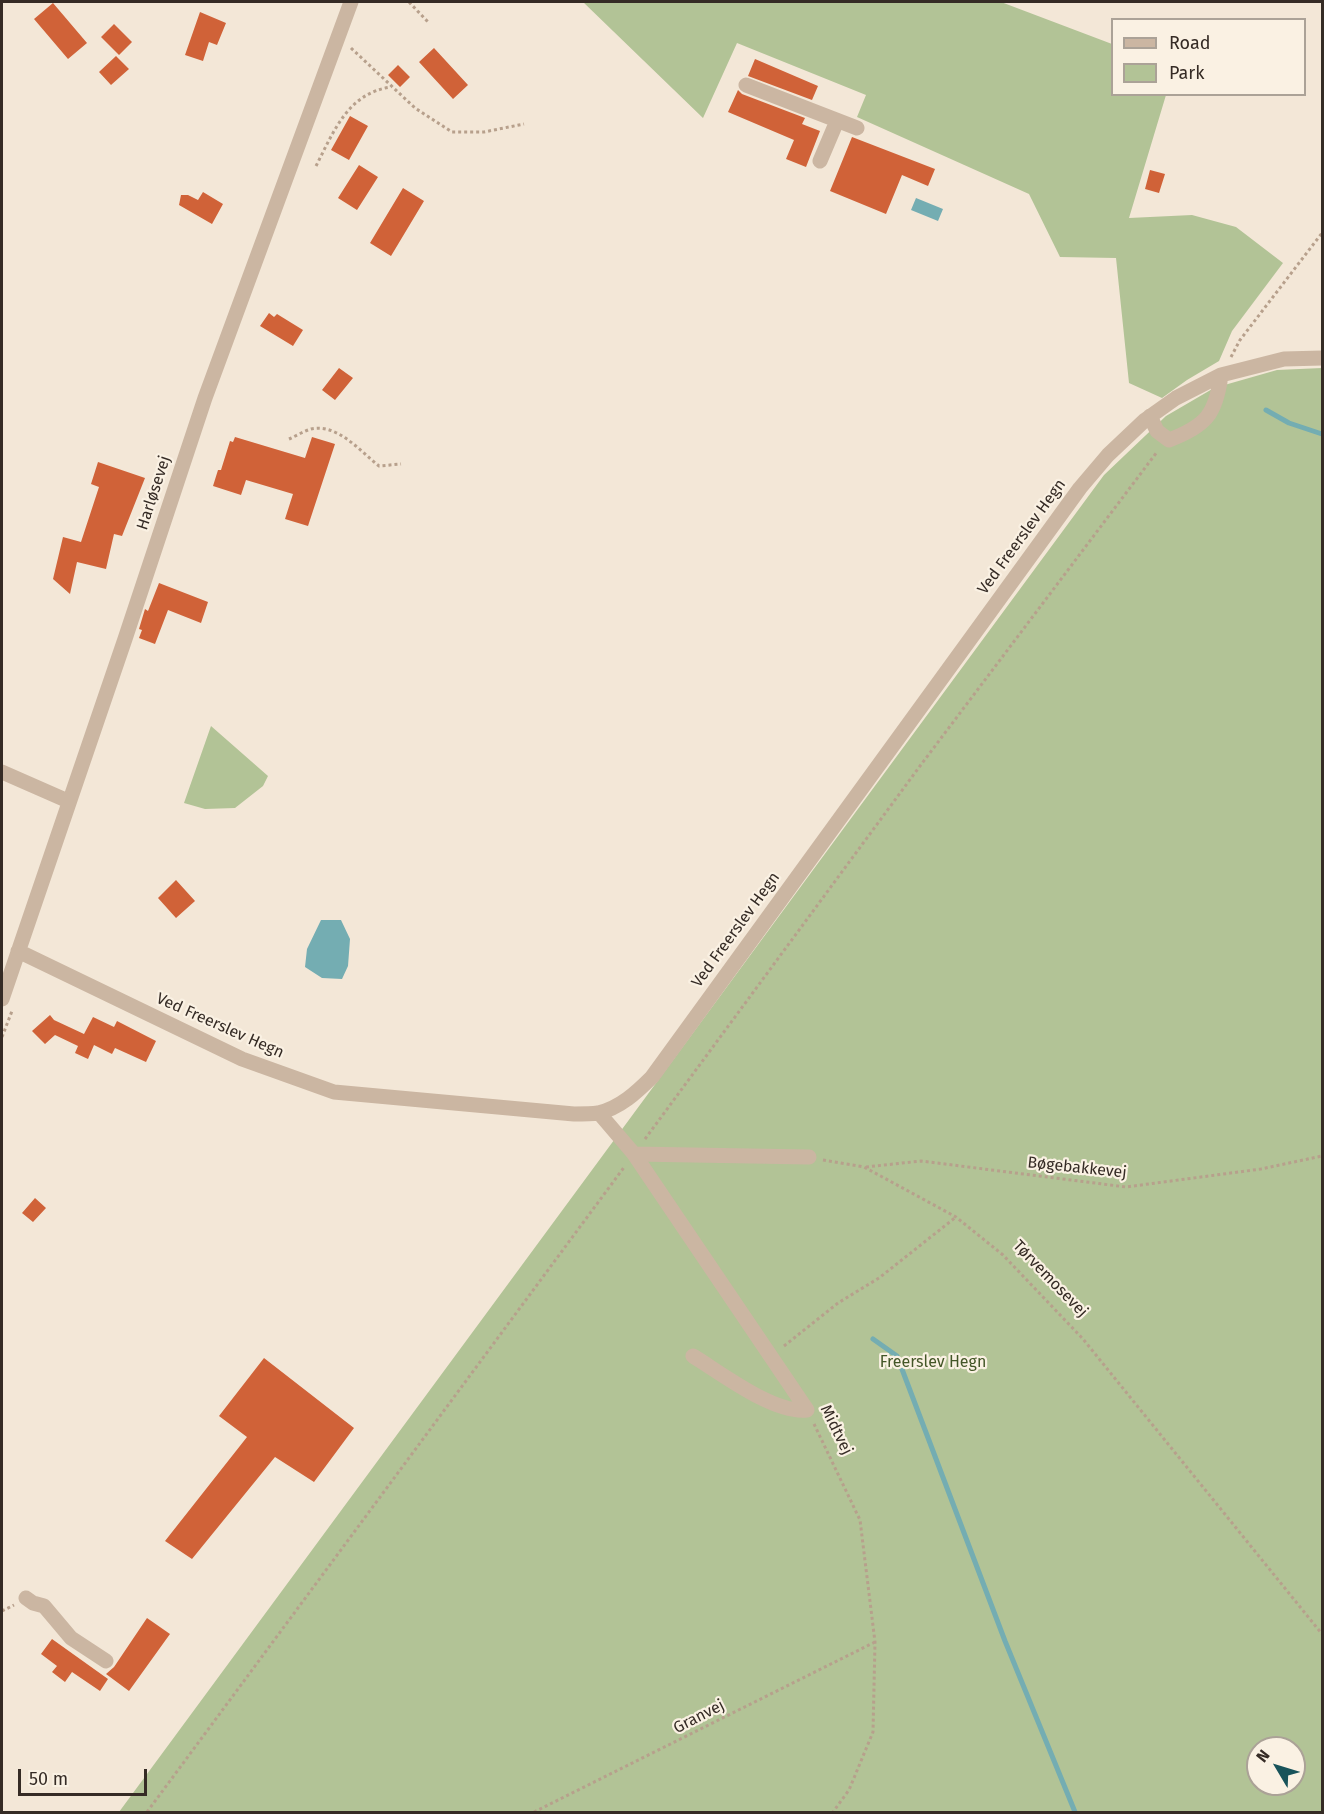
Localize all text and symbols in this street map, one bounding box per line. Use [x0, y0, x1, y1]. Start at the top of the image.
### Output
legend [1111, 18, 1306, 96]
text: Road [1169, 32, 1211, 54]
text: Park [1169, 62, 1204, 84]
street label: Harløsevej [133, 453, 175, 533]
street label: Ved Freerslev Hegn [974, 476, 1070, 598]
street label: Ved Freerslev Hegn [688, 869, 784, 991]
street label: Ved Freerslev Hegn [153, 989, 287, 1063]
street label: Bøgebakkevej [1026, 1153, 1128, 1183]
street label: Tørvemosevej [1008, 1236, 1092, 1322]
park label: Freerslev Hegn [880, 1353, 986, 1373]
street label: Midtvej [816, 1402, 856, 1458]
street label: Granvej [670, 1696, 728, 1738]
north arrow [1246, 1736, 1306, 1796]
text: N [1252, 1746, 1274, 1766]
scale bar [21, 1757, 150, 1795]
text: 50 m [29, 1768, 68, 1790]

